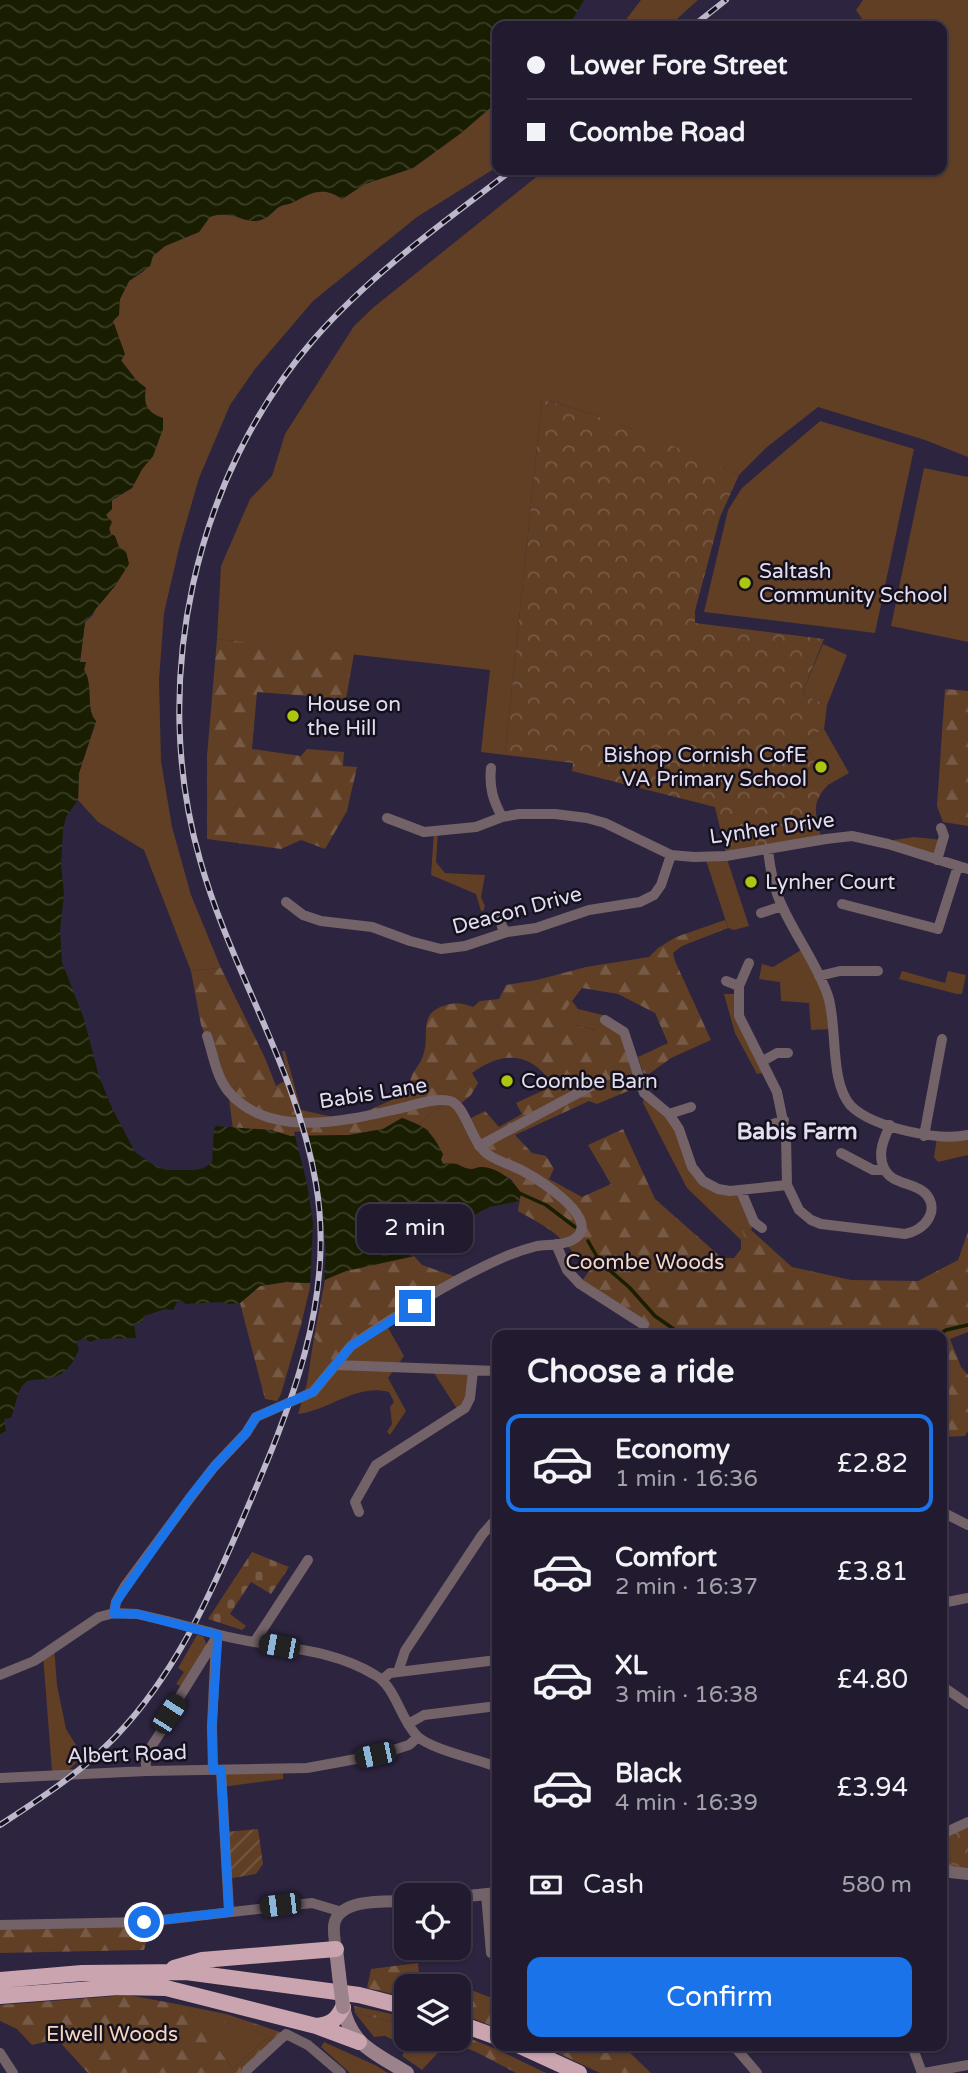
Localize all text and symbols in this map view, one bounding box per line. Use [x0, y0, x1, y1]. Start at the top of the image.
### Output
text: Lower Fore Street [569, 50, 787, 81]
text: Coombe Road [569, 117, 745, 148]
place label: Saltash Community School [759, 559, 948, 608]
marker: Saltash Community School [737, 575, 753, 591]
place label: House on the Hill [307, 692, 401, 741]
marker: House on the Hill [285, 708, 301, 724]
place label: Bishop Cornish CofE VA Primary School [603, 743, 807, 792]
marker: Bishop Cornish CofE VA Primary School [813, 759, 829, 775]
street label: Lynher Drive [708, 807, 836, 850]
place label: Lynher Court [765, 870, 895, 895]
marker: Lynher Court [743, 874, 759, 890]
street label: Deacon Drive [450, 881, 585, 940]
place label: Coombe Barn [521, 1069, 658, 1094]
street label: Babis Lane [317, 1073, 429, 1114]
marker: Coombe Barn [499, 1073, 515, 1089]
district label: Babis Farm [736, 1118, 858, 1146]
callout: 2 min [357, 1204, 473, 1254]
text: 2 min [384, 1214, 446, 1242]
park label: Coombe Woods [566, 1250, 724, 1275]
route end [399, 1290, 431, 1322]
text: Choose a ride [527, 1353, 734, 1391]
icon: car [531, 1432, 594, 1495]
text: Economy [615, 1434, 730, 1465]
text: £2.82 [837, 1448, 908, 1479]
text: 1 min · 16:36 [615, 1465, 758, 1493]
icon: car [531, 1540, 594, 1603]
text: Comfort [615, 1542, 717, 1573]
text: £3.81 [837, 1556, 908, 1587]
text: 2 min · 16:37 [615, 1573, 758, 1601]
car [257, 1632, 302, 1660]
icon: car [531, 1648, 594, 1711]
text: XL [615, 1650, 647, 1681]
text: £4.80 [837, 1664, 908, 1695]
text: 3 min · 16:38 [615, 1681, 758, 1709]
car [149, 1691, 190, 1737]
street label: Albert Road [67, 1740, 188, 1769]
car [353, 1740, 398, 1770]
icon: car [531, 1756, 594, 1819]
text: Black [615, 1758, 682, 1789]
text: £3.94 [837, 1772, 908, 1803]
text: 4 min · 16:39 [615, 1789, 758, 1817]
icon: cash [527, 1866, 565, 1904]
text: Cash [583, 1869, 644, 1900]
text: 580 m [842, 1871, 912, 1899]
map controls [394, 1883, 471, 2051]
button: locate [394, 1883, 471, 1960]
car [258, 1892, 303, 1918]
route start [128, 1906, 160, 1938]
button: Confirm [527, 1957, 912, 2037]
button: layers [394, 1974, 471, 2051]
park label: Elwell Woods [46, 2022, 178, 2047]

